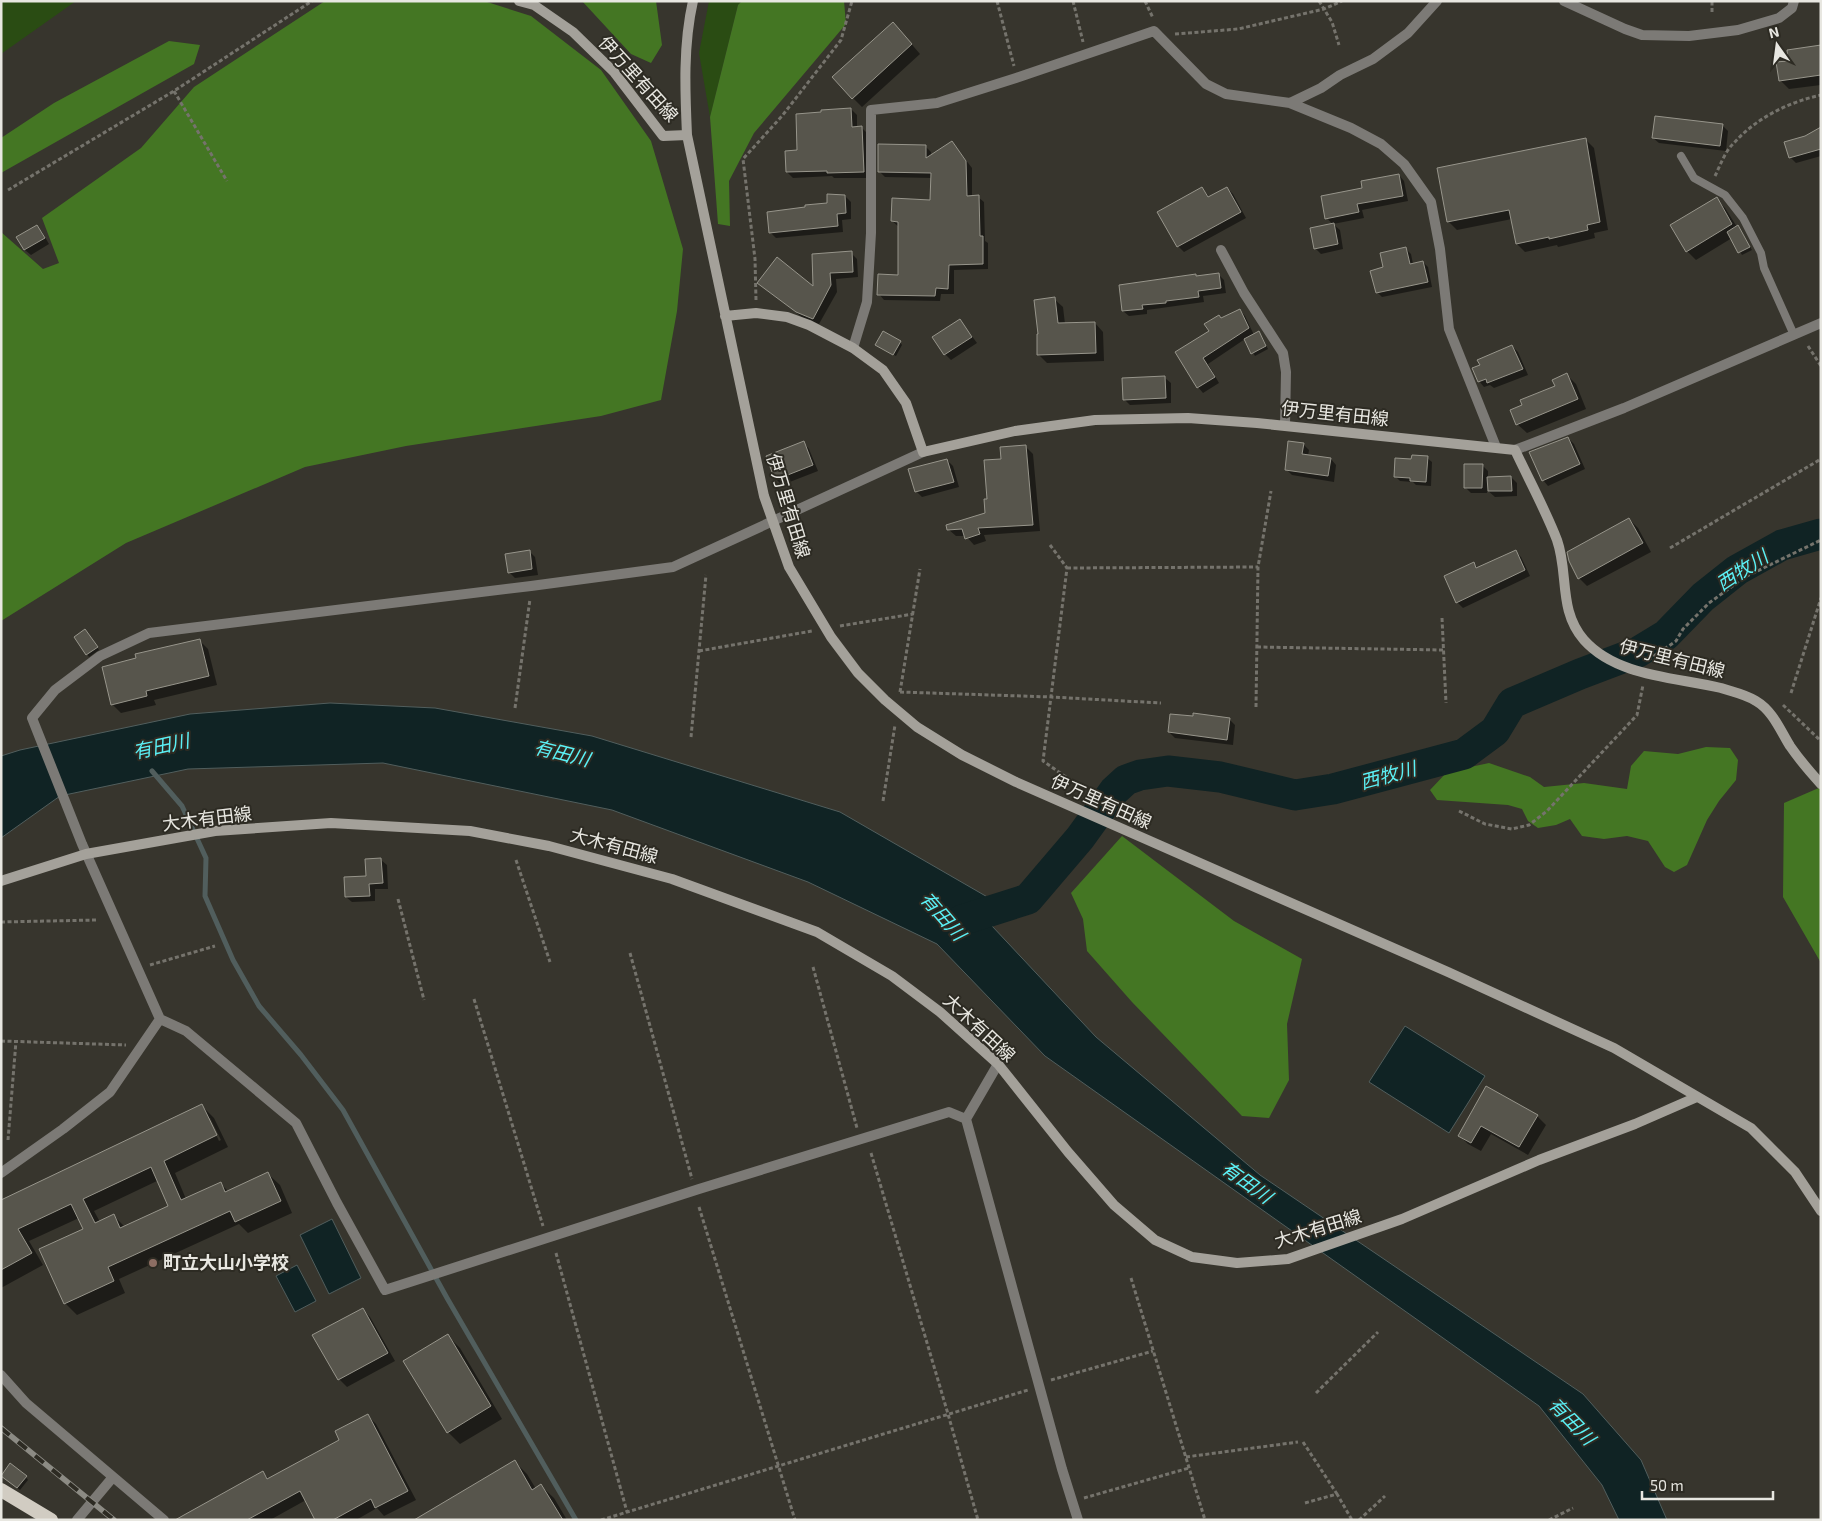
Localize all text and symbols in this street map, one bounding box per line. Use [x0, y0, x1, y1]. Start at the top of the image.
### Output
north arrow [1752, 20, 1802, 70]
text: N [1767, 22, 1781, 41]
street label: 伊万里有田線 [594, 31, 683, 126]
street label: 伊万里有田線 [1280, 396, 1390, 430]
street label: 伊万里有田線 [763, 451, 815, 561]
water label: 西牧川 [1712, 543, 1774, 595]
street label: 伊万里有田線 [1617, 634, 1727, 682]
water label: 有田川 [131, 728, 193, 763]
water label: 有田川 [532, 734, 594, 771]
water label: 西牧川 [1357, 756, 1420, 793]
street label: 伊万里有田線 [1048, 769, 1155, 833]
street label: 大木有田線 [161, 802, 253, 834]
street label: 大木有田線 [568, 823, 661, 867]
water label: 有田川 [916, 887, 972, 946]
street label: 大木有田線 [939, 989, 1020, 1066]
water label: 有田川 [1217, 1156, 1279, 1209]
street label: 大木有田線 [1271, 1204, 1364, 1252]
place label: 町立大山小学校 [163, 1251, 289, 1273]
marker: 町立大山小学校 [147, 1257, 159, 1269]
water label: 有田川 [1544, 1392, 1602, 1451]
scale bar [1642, 1468, 1773, 1500]
text: 50 m [1650, 1476, 1684, 1494]

